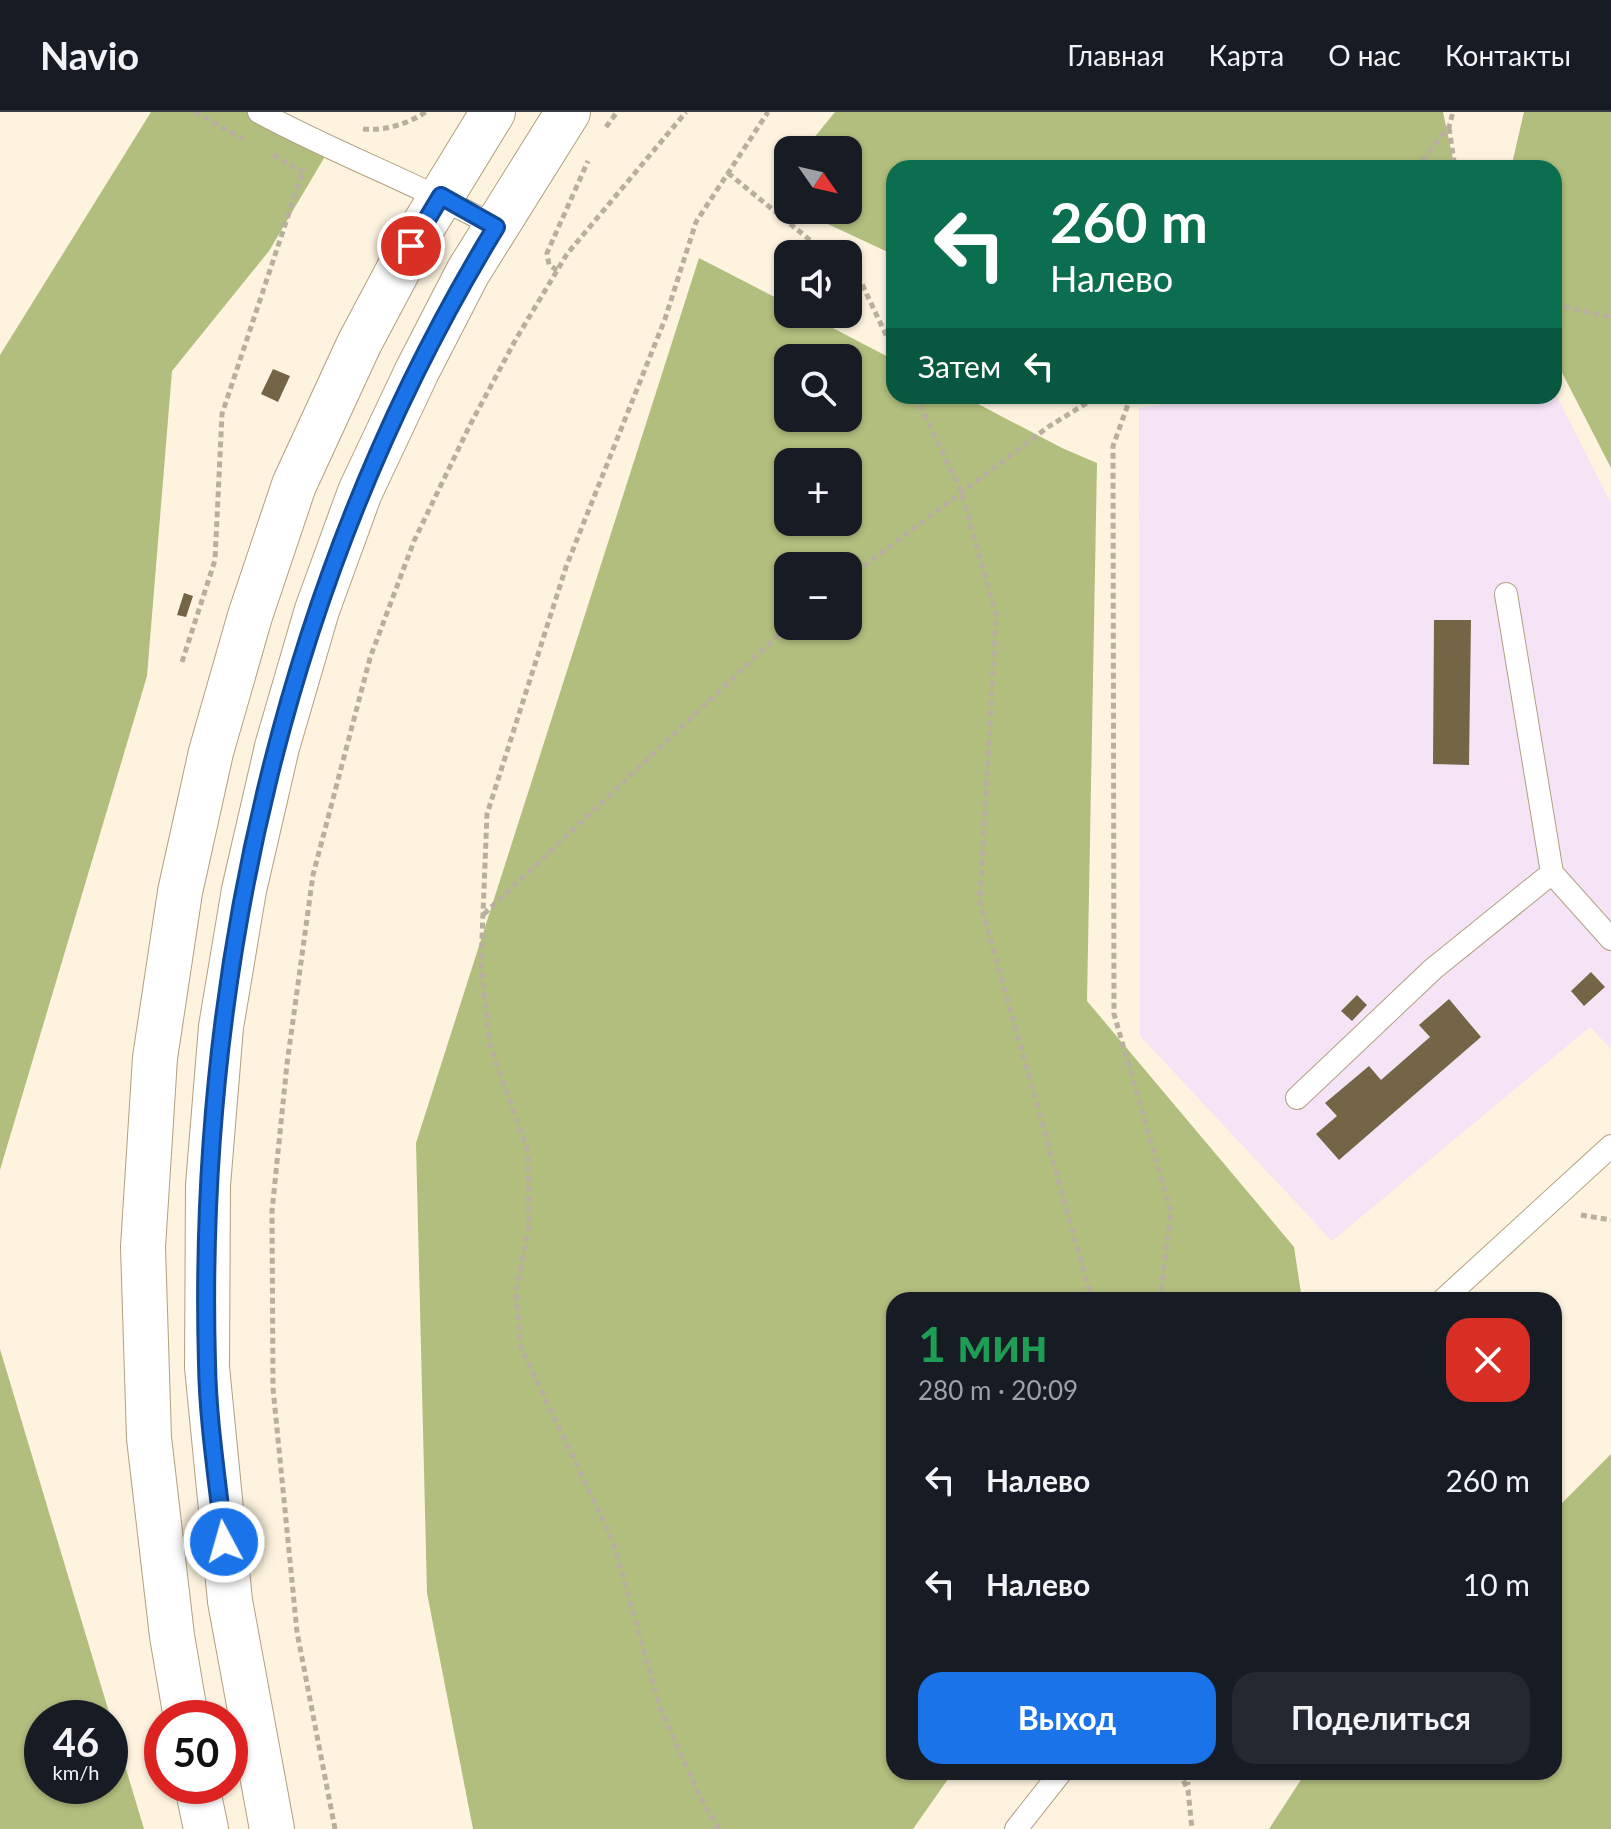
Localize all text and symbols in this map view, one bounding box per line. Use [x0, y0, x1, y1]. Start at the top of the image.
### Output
text: Navio [40, 32, 139, 78]
text: Главная [1067, 38, 1165, 72]
text: Карта [1209, 38, 1284, 72]
text: О нас [1328, 38, 1401, 72]
text: Контакты [1445, 38, 1571, 72]
north arrow [774, 136, 862, 224]
map controls [774, 136, 862, 640]
text: 260 m [1050, 188, 1208, 255]
icon: left [918, 192, 1022, 296]
pin [377, 212, 445, 280]
icon: arrive [389, 224, 433, 268]
button: sound [774, 240, 862, 328]
text: Налево [1050, 256, 1173, 300]
button: search [774, 344, 862, 432]
icon: left [1017, 344, 1061, 388]
text: Затем [918, 348, 1001, 384]
button: + [774, 448, 862, 536]
button: − [774, 552, 862, 640]
text: 1 мин [918, 1315, 1047, 1372]
button: close [1446, 1318, 1530, 1402]
text: 280 m · 20:09 [918, 1374, 1078, 1406]
icon: left [918, 1458, 962, 1502]
text: Налево [986, 1462, 1090, 1498]
text: 260 m [1445, 1462, 1530, 1498]
position arrow [182, 1500, 266, 1584]
icon: left [918, 1562, 962, 1606]
text: Налево [986, 1566, 1090, 1602]
text: 10 m [1463, 1566, 1530, 1602]
button: Выход [918, 1672, 1216, 1764]
button: Поделиться [1232, 1672, 1530, 1764]
speed limit sign: 50 [144, 1700, 248, 1804]
text: 46 [53, 1718, 99, 1766]
text: km/h [53, 1760, 99, 1784]

